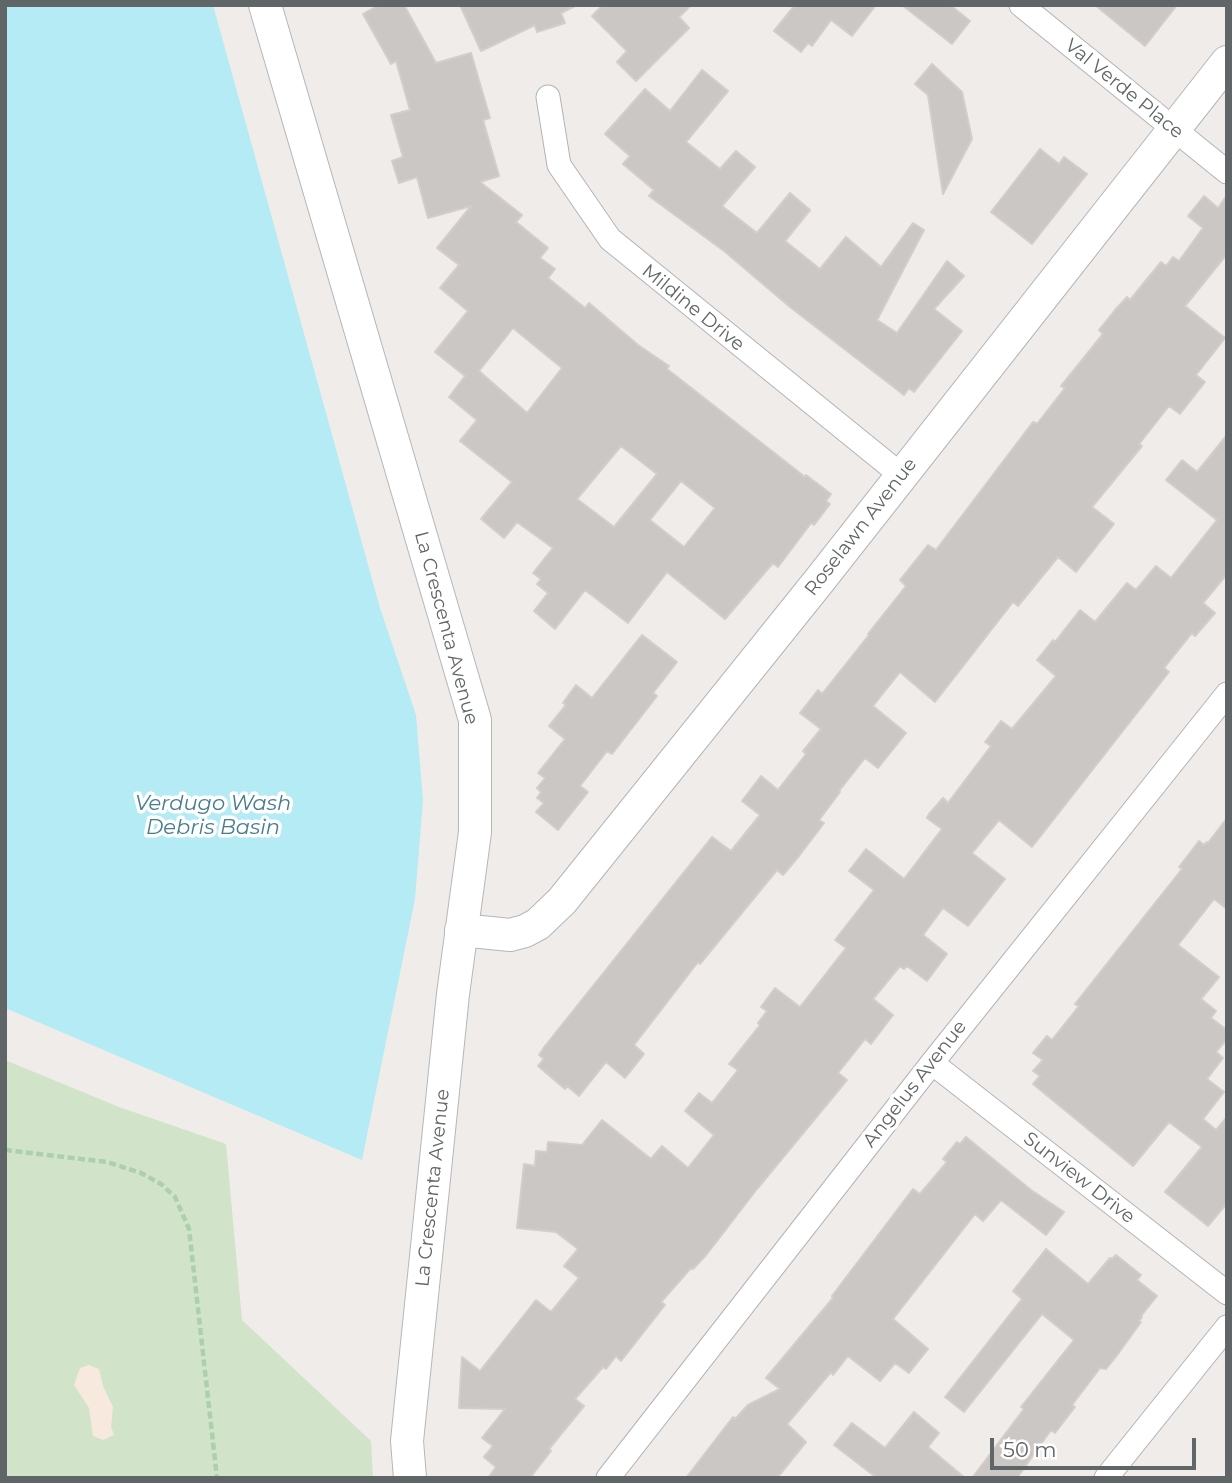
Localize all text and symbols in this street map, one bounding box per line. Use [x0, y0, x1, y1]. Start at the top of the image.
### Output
street label: Val Verde Place [1060, 34, 1188, 144]
street label: Mildine Drive [637, 260, 749, 356]
street label: Roselawn Avenue [800, 453, 922, 601]
street label: La Crescenta Avenue [409, 529, 483, 727]
water label: Verdugo Wash Debris Basin [135, 791, 291, 841]
street label: Angelus Avenue [858, 1016, 972, 1152]
street label: La Crescenta Avenue [411, 1088, 455, 1288]
street label: Sunview Drive [1019, 1127, 1139, 1229]
scale bar [994, 1424, 1200, 1468]
text: 50 m [1003, 1437, 1057, 1462]

